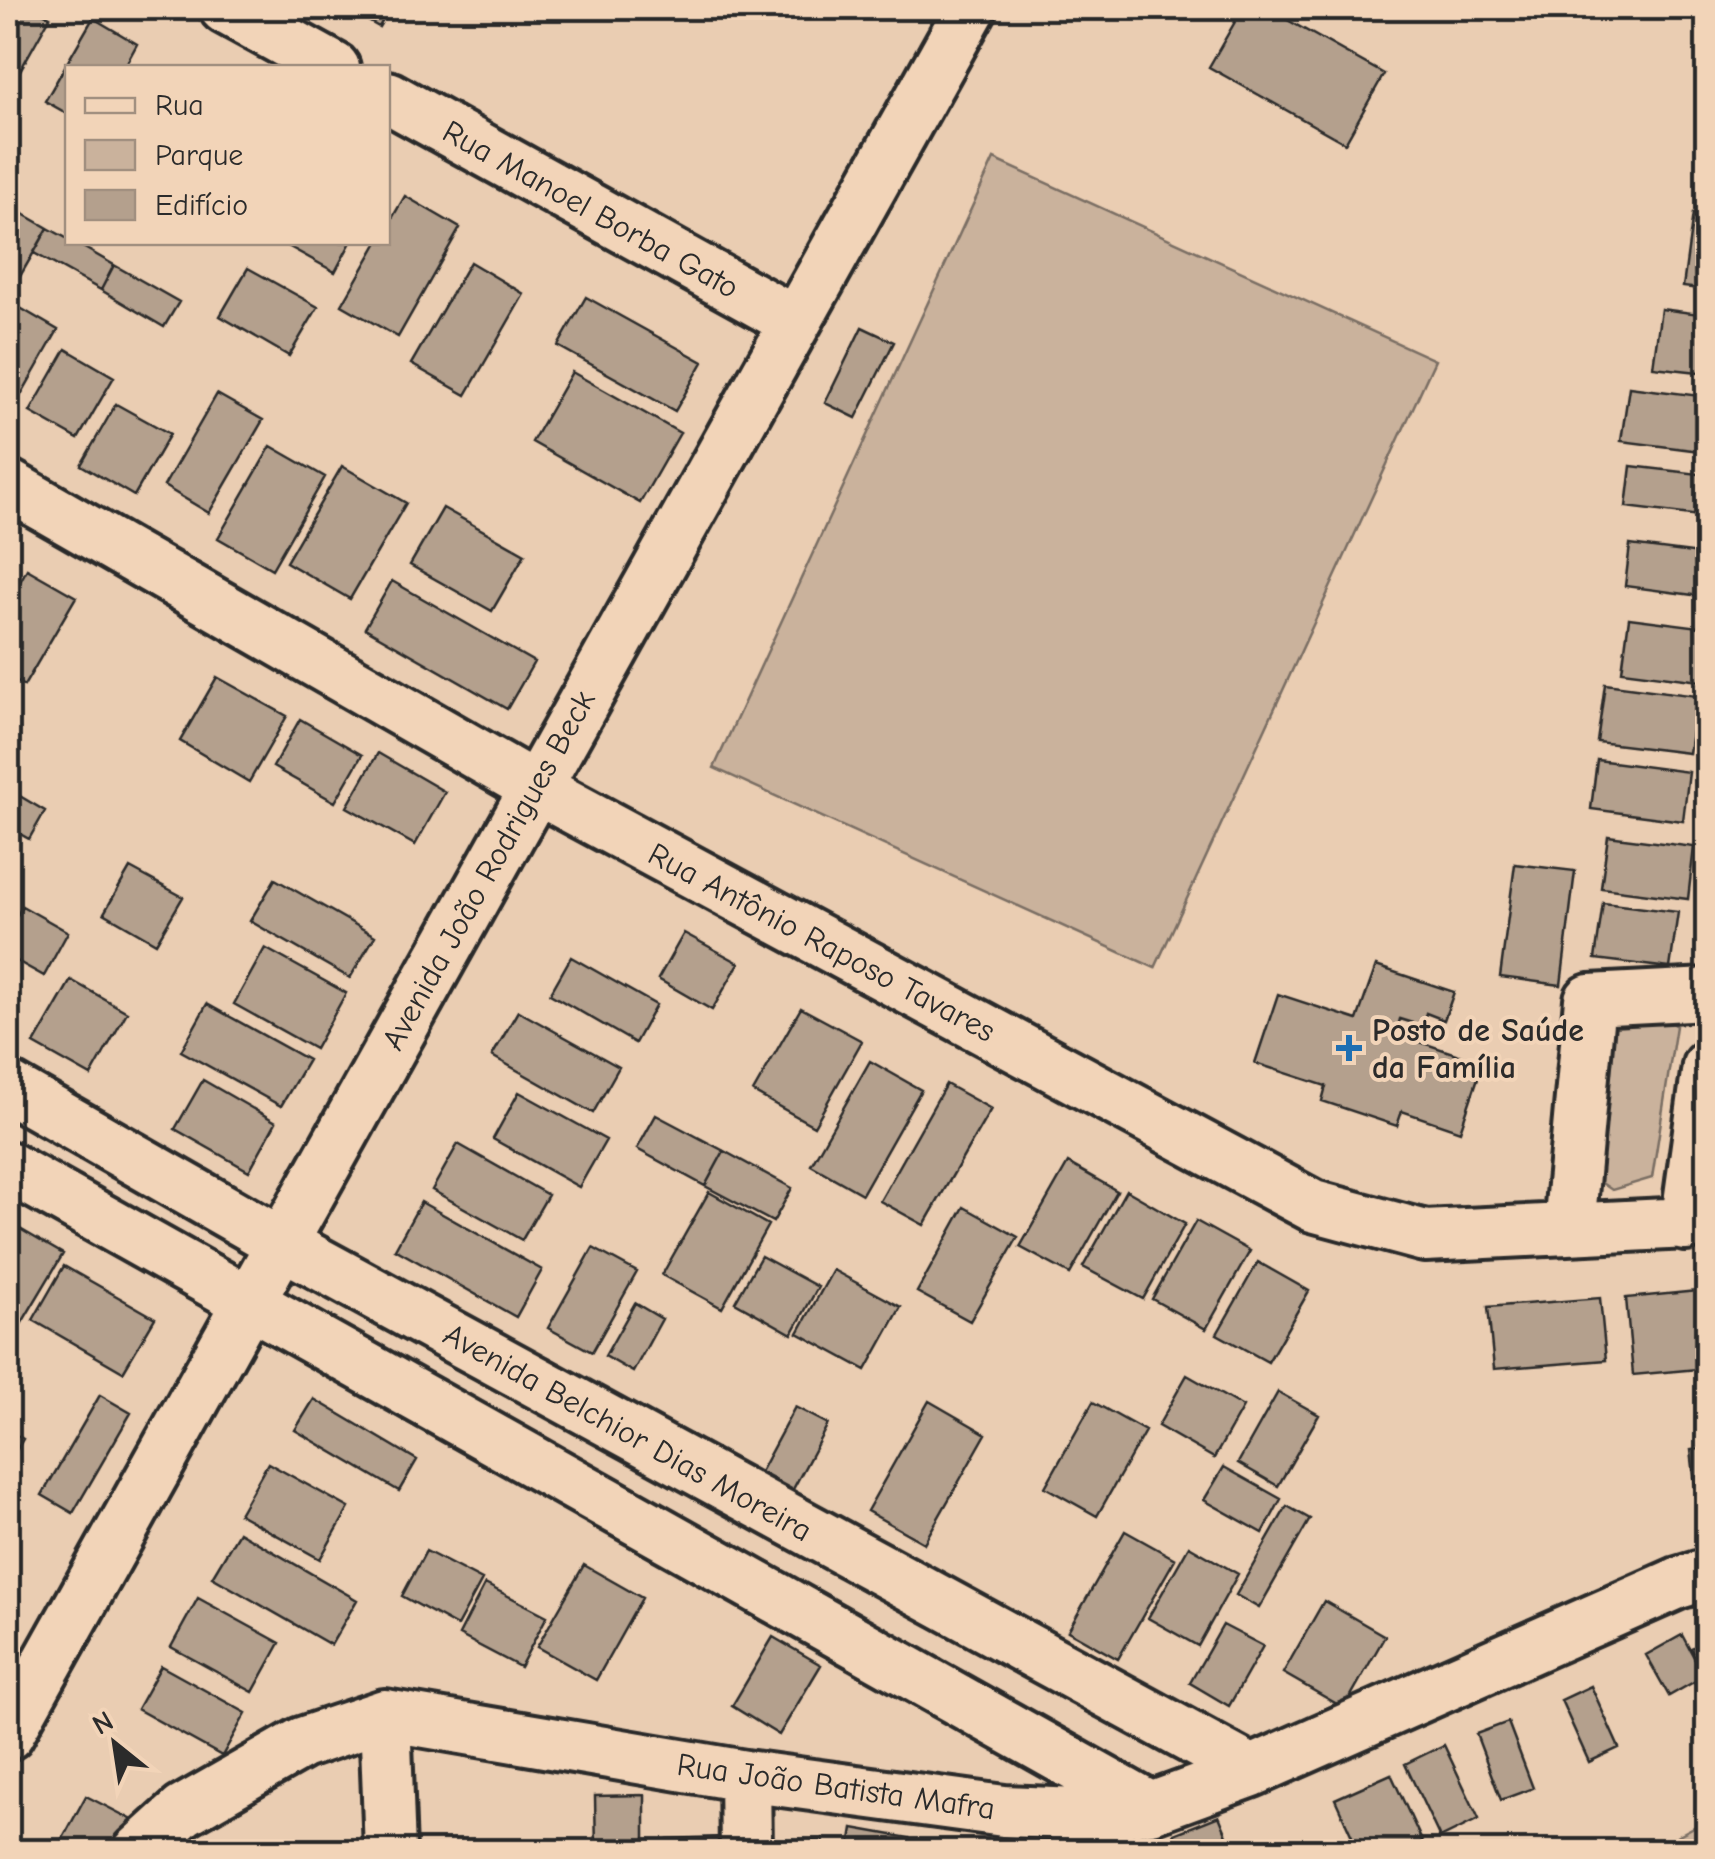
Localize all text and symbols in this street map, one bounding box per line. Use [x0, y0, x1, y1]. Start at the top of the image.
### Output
legend [65, 65, 390, 245]
text: Rua [155, 88, 204, 123]
street label: Rua Manoel Borba Gato [436, 113, 745, 306]
text: Parque [155, 138, 243, 173]
text: Edifício [155, 188, 248, 223]
street label: Avenida João Rodrigues Beck [374, 684, 603, 1056]
street label: Rua Antônio Raposo Tavares [642, 835, 1001, 1050]
place label: Posto de Saúde da Família [1372, 1012, 1584, 1086]
marker: Posto de Saúde da Família [1336, 1035, 1362, 1061]
street label: Avenida Belchior Dias Moreira [437, 1316, 818, 1549]
north arrow [65, 1694, 165, 1794]
text: N [87, 1705, 119, 1742]
street label: Rua João Batista Mafra [675, 1746, 997, 1827]

